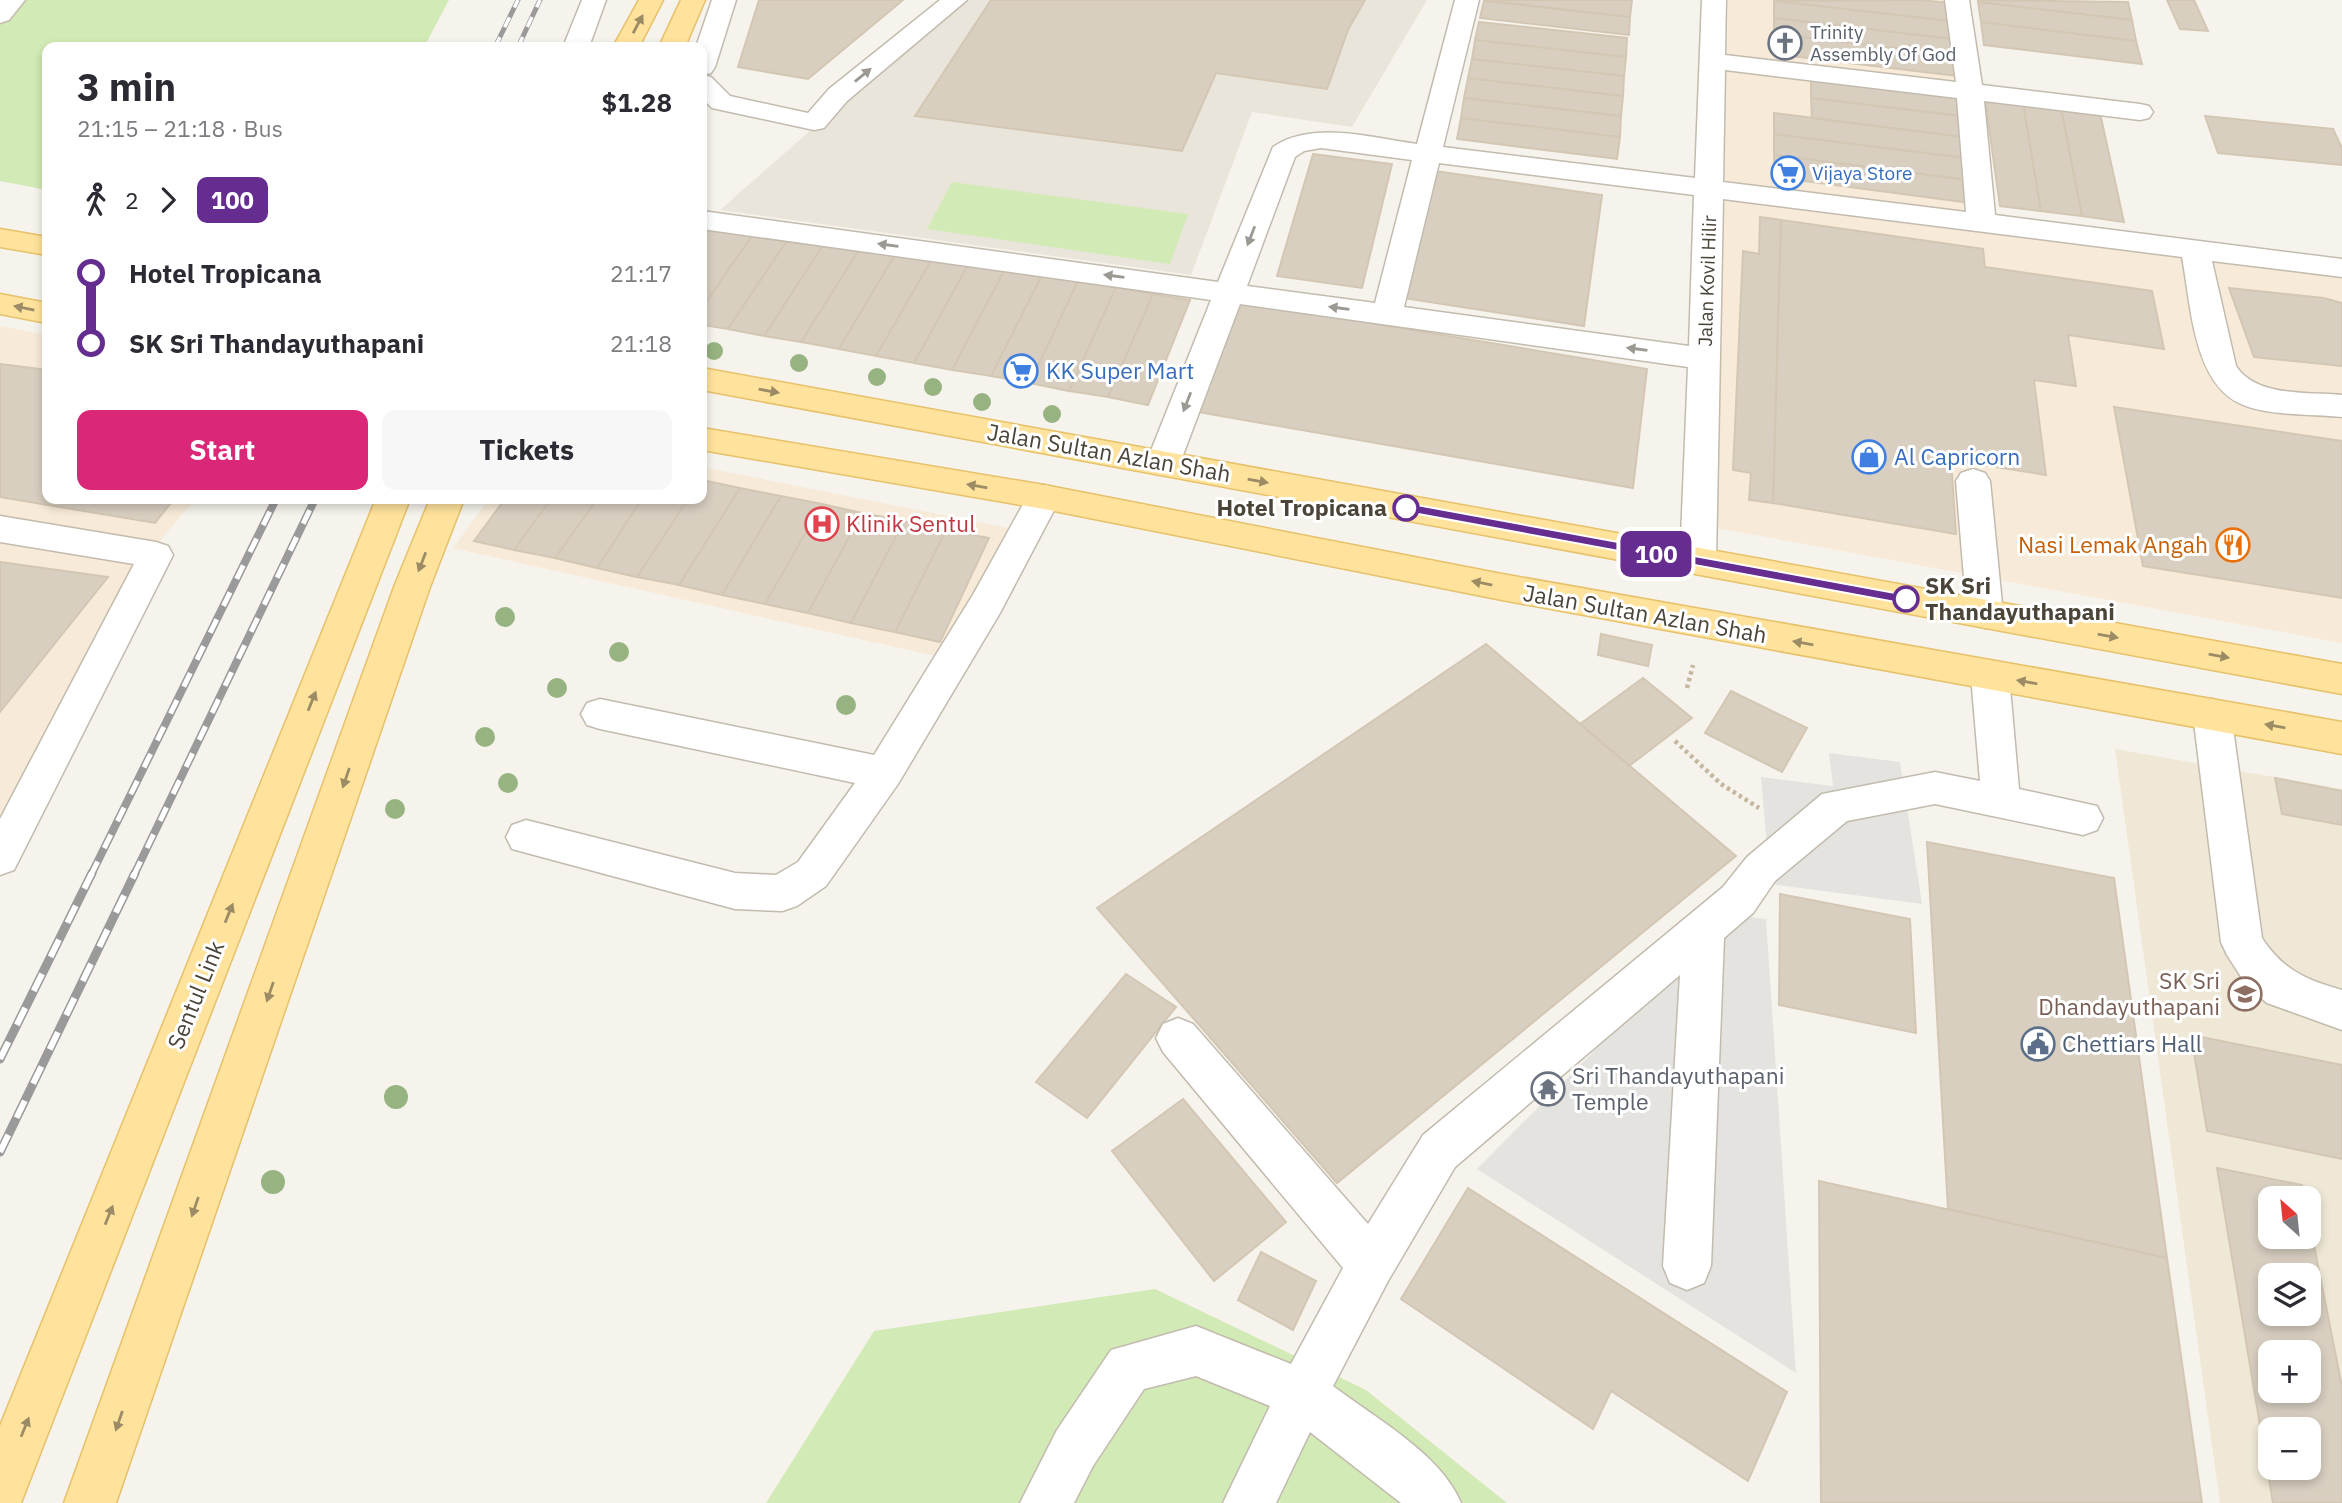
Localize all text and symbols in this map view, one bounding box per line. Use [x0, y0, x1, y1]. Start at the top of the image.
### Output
one-way arrow [632, 13, 644, 33]
place label: Trinity Assembly Of God [1810, 20, 1957, 66]
church icon: Trinity Assembly Of God [1766, 24, 1804, 62]
text: 3 min [77, 62, 176, 111]
one-way arrow [854, 67, 872, 82]
text: $1.28 [602, 85, 672, 119]
text: 21:15 – 21:18 · Bus [77, 113, 283, 143]
supermarket icon: Vijaya Store [1769, 154, 1807, 192]
place label: Vijaya Store [1812, 161, 1913, 185]
icon: walk [77, 181, 115, 219]
icon: forward [149, 181, 187, 219]
text: 100 [211, 184, 254, 216]
text: 2 [125, 185, 139, 215]
street label: Jalan Kovil Hilir [1693, 215, 1721, 347]
one-way arrow [1246, 226, 1257, 247]
one-way arrow [877, 240, 899, 251]
text: Hotel Tropicana [129, 256, 322, 290]
text: 21:17 [610, 258, 672, 288]
one-way arrow [1102, 271, 1124, 282]
one-way arrow [1328, 302, 1350, 313]
one-way arrow [13, 303, 35, 314]
text: SK Sri Thandayuthapani [129, 326, 424, 360]
text: 21:18 [610, 328, 672, 358]
one-way arrow [1626, 343, 1648, 354]
supermarket icon: KK Super Mart [1002, 352, 1040, 390]
place label: KK Super Mart [1046, 355, 1194, 385]
one-way arrow [758, 386, 780, 397]
one-way arrow [1181, 391, 1192, 412]
button: Start [77, 410, 368, 490]
button: Tickets [382, 410, 672, 490]
street label: Jalan Sultan Azlan Shah [985, 416, 1233, 488]
shop icon: Al Capricorn [1850, 438, 1888, 476]
place label: Al Capricorn [1894, 441, 2020, 471]
one-way arrow [1247, 475, 1269, 486]
one-way arrow [966, 480, 988, 491]
place label: Hotel Tropicana [1217, 492, 1387, 522]
marker: Hotel Tropicana [1393, 495, 1419, 521]
hospital icon: Klinik Sentul [803, 505, 841, 543]
place label: Klinik Sentul [846, 508, 975, 538]
restaurant icon: Nasi Lemak Angah [2214, 526, 2252, 564]
place label: Nasi Lemak Angah [2018, 529, 2208, 559]
line badge: 100 [1616, 531, 1696, 577]
text: 100 [1634, 538, 1678, 570]
one-way arrow [416, 552, 427, 573]
place label: SK Sri Thandayuthapani [1925, 570, 2115, 626]
street label: Jalan Sultan Azlan Shah [1521, 577, 1769, 649]
one-way arrow [1471, 578, 1493, 589]
marker: SK Sri Thandayuthapani [1893, 586, 1919, 612]
one-way arrow [2097, 631, 2119, 642]
one-way arrow [1791, 637, 1813, 648]
one-way arrow [2208, 651, 2230, 662]
one-way arrow [2015, 676, 2037, 687]
one-way arrow [307, 691, 318, 712]
one-way arrow [2264, 720, 2286, 731]
one-way arrow [340, 767, 351, 788]
one-way arrow [223, 902, 234, 923]
street label: Sentul Link [160, 936, 230, 1053]
place label: SK Sri Dhandayuthapani [2038, 965, 2220, 1021]
school or university icon: SK Sri Dhandayuthapani [2226, 975, 2264, 1013]
one-way arrow [264, 982, 275, 1003]
public building icon: Chettiars Hall [2019, 1025, 2057, 1063]
place label: Chettiars Hall [2062, 1028, 2202, 1058]
place label: Sri Thandayuthapani Temple [1572, 1060, 1784, 1116]
temple icon: Sri Thandayuthapani Temple [1529, 1070, 1567, 1108]
north arrow [2258, 1186, 2320, 1250]
map controls [2258, 1186, 2321, 1480]
one-way arrow [189, 1196, 200, 1217]
one-way arrow [103, 1205, 114, 1226]
button: layers [2258, 1263, 2321, 1326]
button: + [2258, 1340, 2321, 1403]
one-way arrow [113, 1411, 124, 1432]
one-way arrow [20, 1416, 31, 1437]
button: − [2258, 1417, 2321, 1480]

